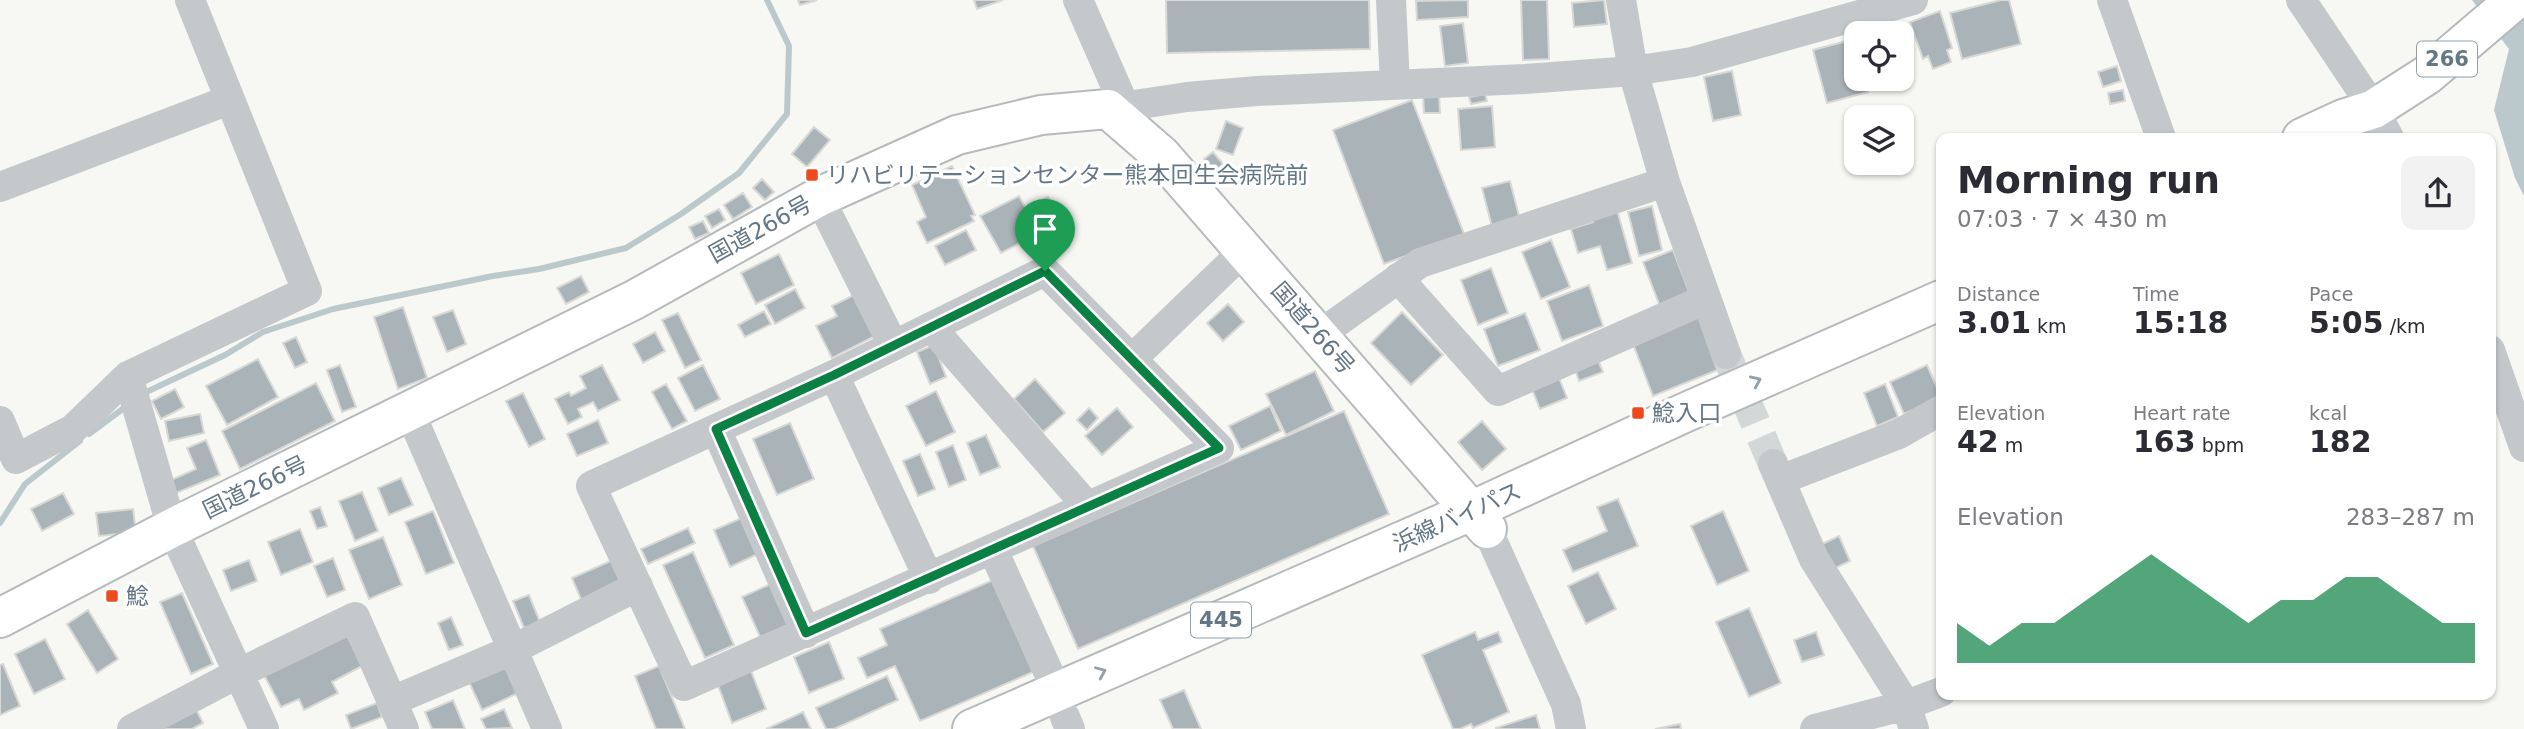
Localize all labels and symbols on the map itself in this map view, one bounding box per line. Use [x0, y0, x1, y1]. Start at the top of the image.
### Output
road number: 266 [2417, 42, 2477, 76]
place label: リハビリテーションセンター熊本回生会病院前 [826, 162, 1309, 188]
marker: リハビリテーションセンター熊本回生会病院前 [804, 167, 820, 183]
street label: 国道266号 [704, 190, 816, 268]
pin [1015, 199, 1075, 271]
street label: 国道266号 [1266, 277, 1360, 379]
one-way arrow [1749, 375, 1761, 389]
place label: 鯰入口 [1652, 400, 1721, 426]
marker: 鯰入口 [1630, 405, 1646, 421]
street label: 国道266号 [199, 451, 311, 523]
street label: 浜線バイパス [1389, 477, 1525, 557]
place label: 鯰 [126, 583, 149, 609]
marker: 鯰 [104, 588, 120, 604]
road number: 445 [1191, 602, 1251, 638]
one-way arrow [1094, 666, 1107, 680]

